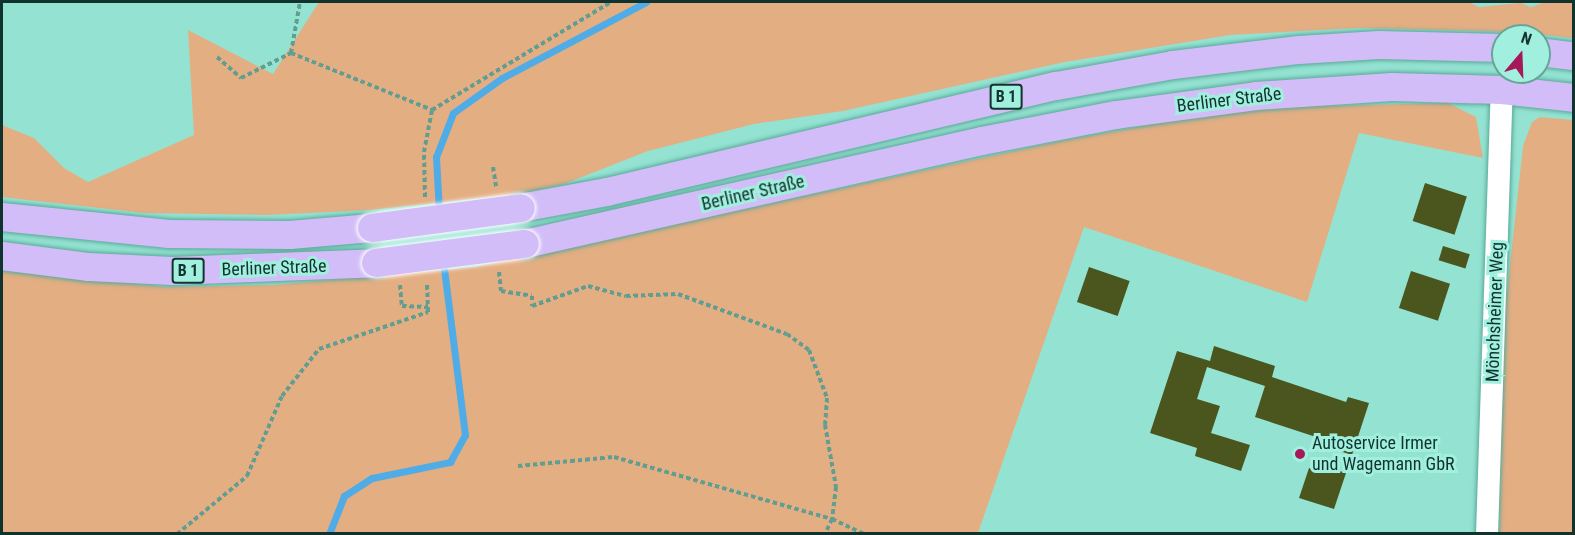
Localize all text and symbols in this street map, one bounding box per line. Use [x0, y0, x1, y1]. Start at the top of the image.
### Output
north arrow [1491, 24, 1551, 84]
text: N [1519, 28, 1534, 49]
street label: Berliner Straße [1176, 83, 1282, 117]
road number: B 1 [990, 84, 1022, 110]
street label: Berliner Straße [699, 171, 807, 215]
street label: Mönchsheimer Weg [1482, 242, 1508, 382]
street label: Berliner Straße [221, 255, 327, 281]
road number: B 1 [172, 258, 204, 284]
place label: Autoservice Irmer und Wagemann GbR [1312, 433, 1455, 476]
marker: Autoservice Irmer und Wagemann GbR [1293, 447, 1307, 461]

